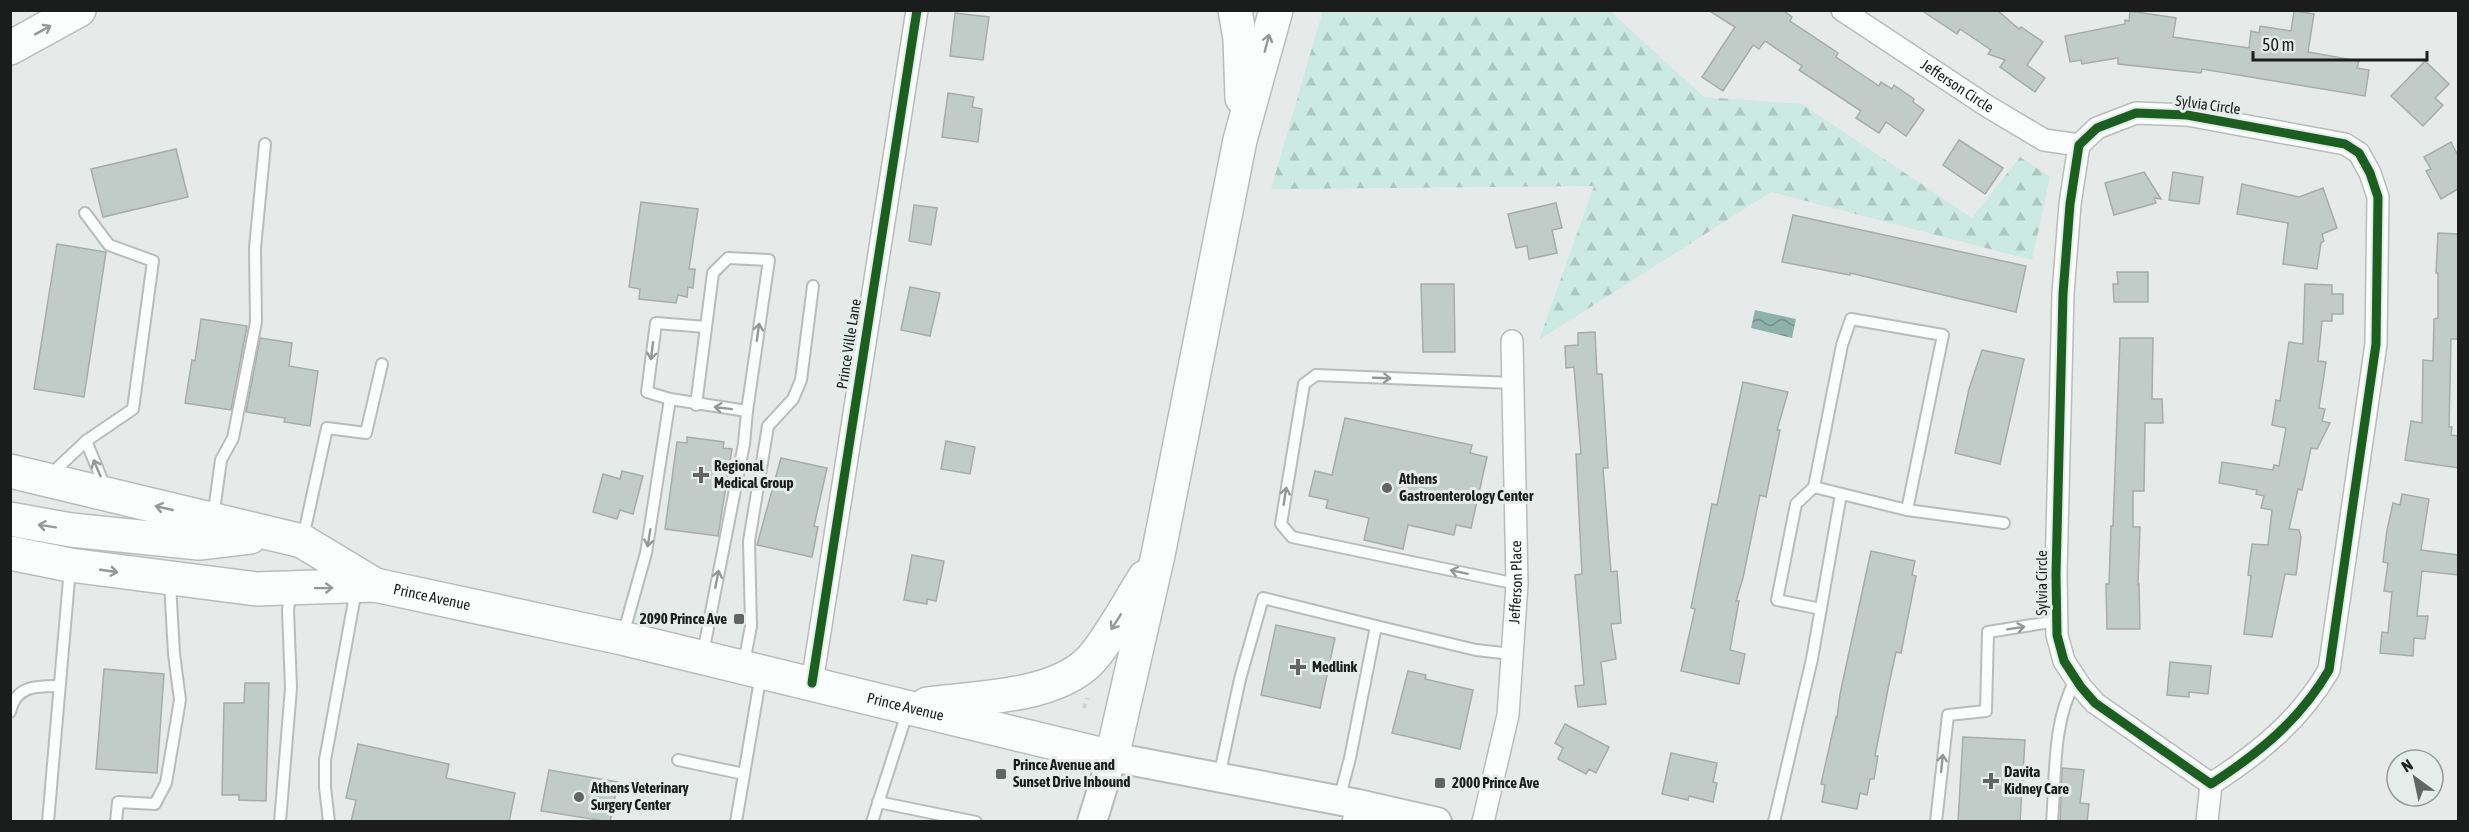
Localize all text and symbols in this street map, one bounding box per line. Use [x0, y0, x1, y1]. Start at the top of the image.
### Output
one-way arrow [34, 24, 51, 36]
scale bar [2253, 24, 2427, 62]
one-way arrow [1262, 34, 1273, 53]
text: 50 m [2262, 34, 2294, 55]
street label: Jefferson Circle [1918, 56, 1997, 116]
street label: Sylvia Circle [2174, 92, 2242, 118]
street label: Prince Ville Lane [833, 297, 864, 390]
one-way arrow [753, 323, 764, 343]
one-way arrow [647, 341, 658, 361]
one-way arrow [1371, 372, 1391, 383]
one-way arrow [714, 402, 733, 413]
place label: Regional Medical Group [714, 457, 794, 491]
one-way arrow [91, 460, 102, 478]
marker: Regional Medical Group [692, 466, 710, 484]
place label: Athens Gastroenterology Center [1398, 470, 1534, 504]
marker: Athens Gastroenterology Center [1380, 481, 1394, 495]
one-way arrow [1280, 487, 1291, 507]
one-way arrow [155, 502, 174, 514]
one-way arrow [38, 521, 58, 532]
one-way arrow [643, 528, 654, 548]
street label: Jefferson Place [1505, 540, 1525, 624]
street label: Sylvia Circle [2033, 550, 2050, 616]
one-way arrow [99, 565, 119, 576]
one-way arrow [1450, 566, 1470, 577]
one-way arrow [712, 569, 723, 589]
street label: Prince Avenue [392, 580, 472, 613]
one-way arrow [314, 582, 334, 594]
place label: 2090 Prince Ave [640, 610, 727, 627]
marker: 2090 Prince Ave [732, 612, 746, 626]
one-way arrow [1110, 613, 1122, 630]
one-way arrow [2006, 622, 2026, 633]
marker: Medlink [1289, 658, 1307, 676]
place label: Medlink [1312, 658, 1358, 675]
street label: Prince Avenue [865, 689, 946, 724]
north arrow [2385, 748, 2445, 808]
one-way arrow [1937, 754, 1948, 774]
text: N [2398, 755, 2416, 776]
place label: Prince Avenue and Sunset Drive Inbound [1013, 756, 1130, 790]
place label: Davita Kidney Care [2004, 763, 2069, 797]
marker: Prince Avenue and Sunset Drive Inbound [994, 767, 1008, 781]
marker: Davita Kidney Care [1982, 772, 2000, 790]
place label: 2000 Prince Ave [1452, 774, 1540, 791]
marker: 2000 Prince Ave [1433, 776, 1447, 790]
place label: Athens Veterinary Surgery Center [590, 779, 690, 813]
marker: Athens Veterinary Surgery Center [572, 790, 586, 804]

